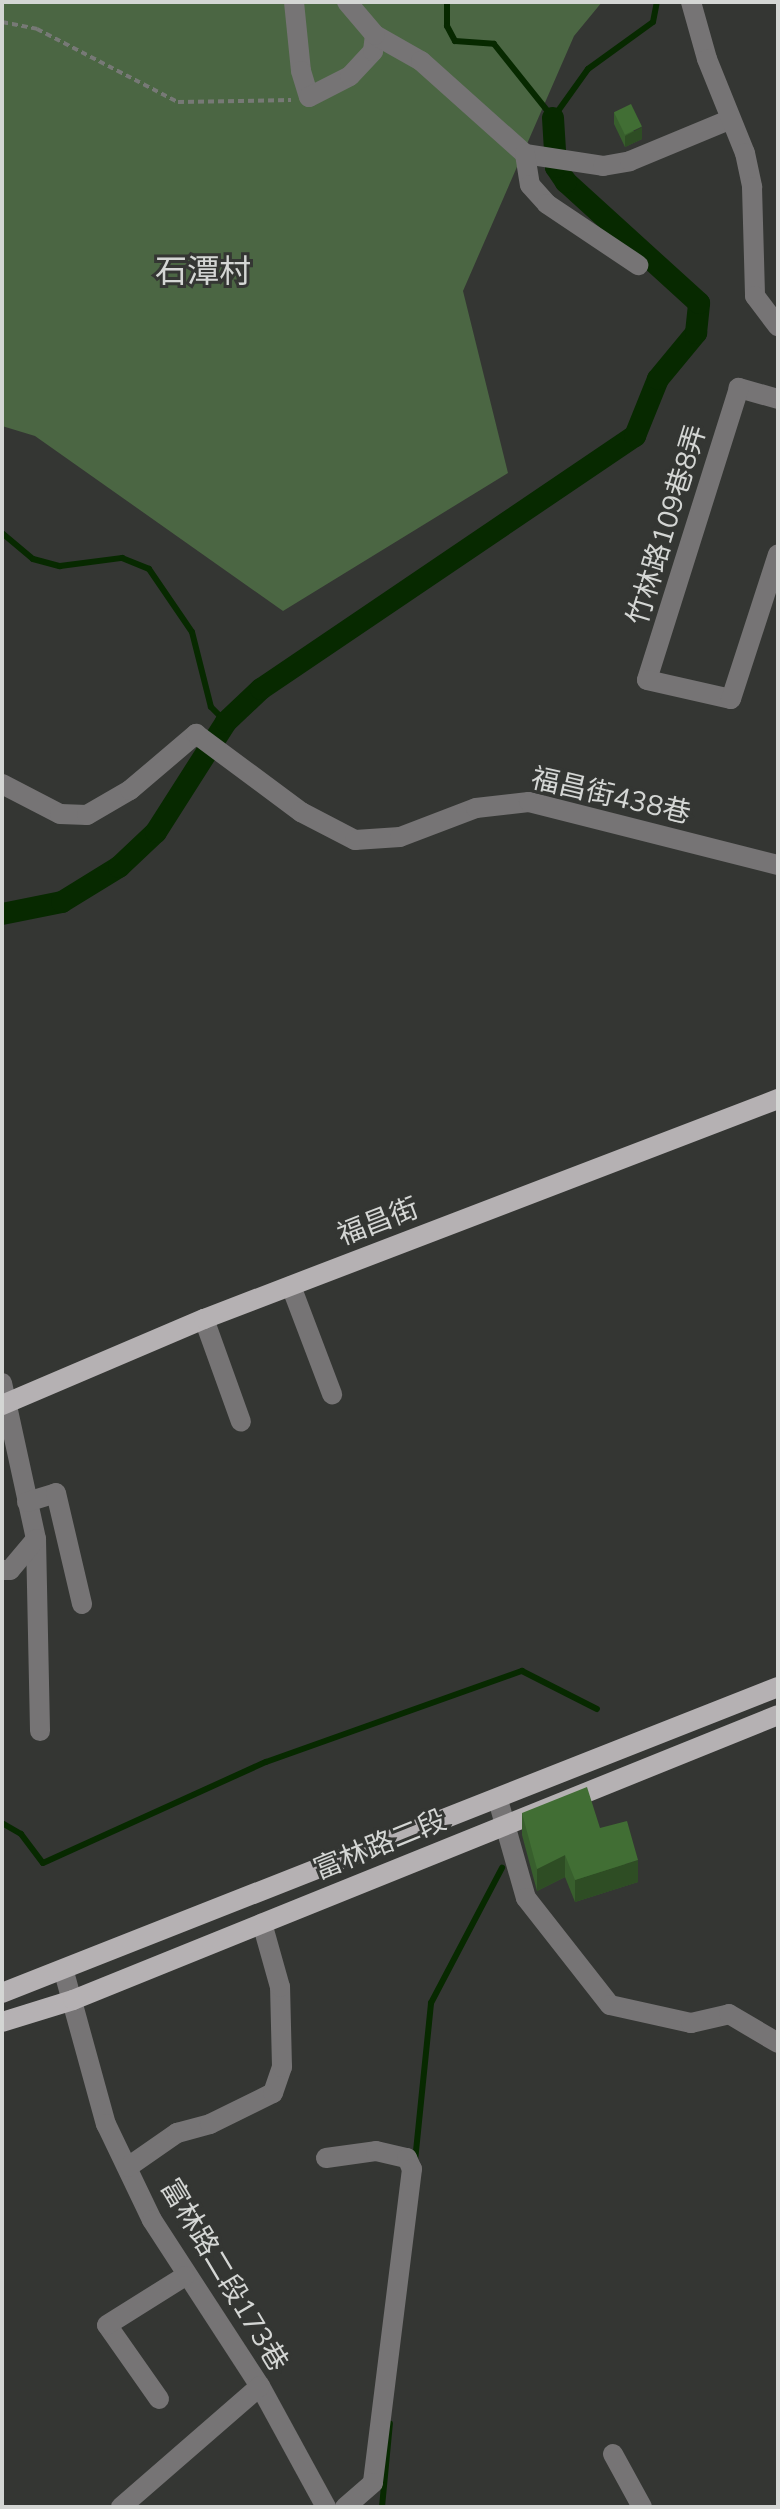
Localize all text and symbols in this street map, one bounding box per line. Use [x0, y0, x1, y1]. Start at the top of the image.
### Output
district label: 石潭村 [155, 253, 251, 291]
street label: 竹林路109巷8弄 [621, 421, 713, 629]
street label: 福昌街438巷 [528, 761, 694, 831]
street label: 福昌街 [333, 1191, 423, 1253]
street label: 富林路二段 [309, 1803, 451, 1887]
street label: 富林路二段173巷 [153, 2173, 295, 2377]

